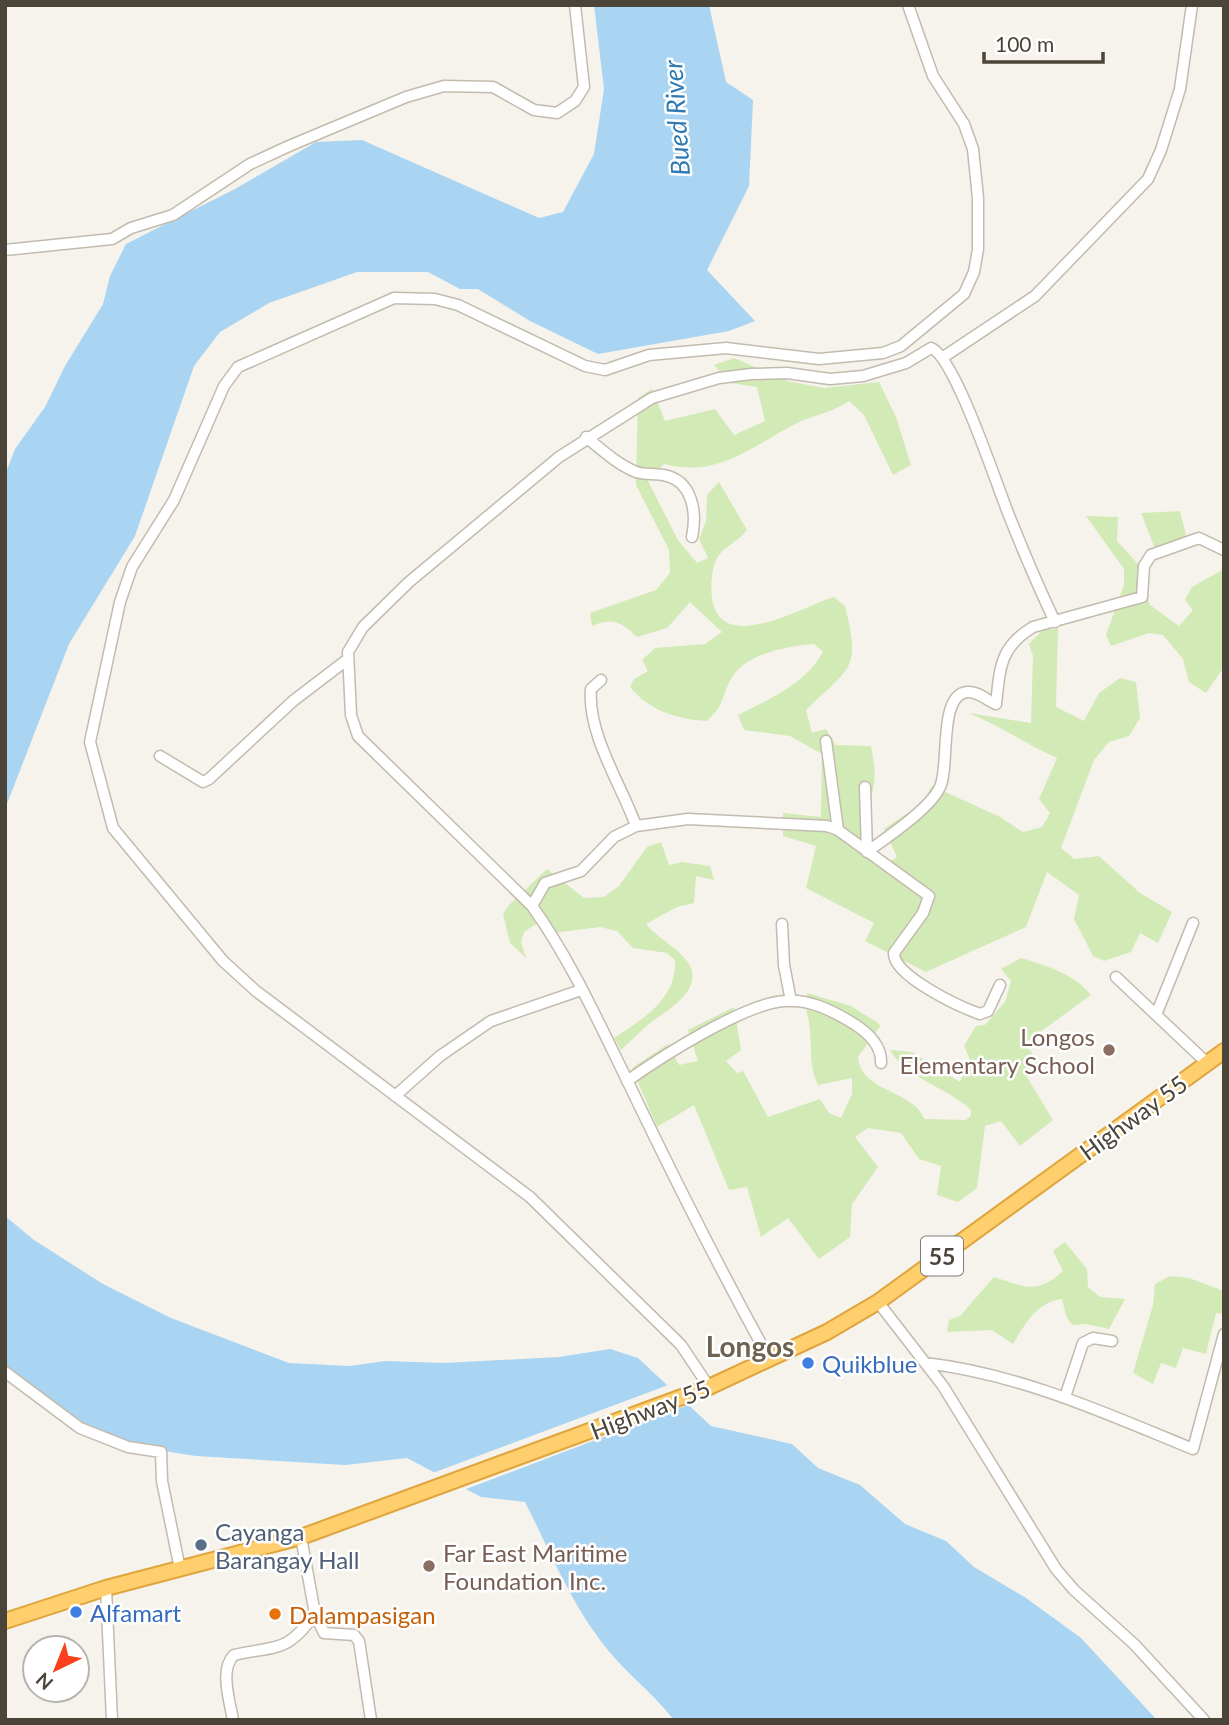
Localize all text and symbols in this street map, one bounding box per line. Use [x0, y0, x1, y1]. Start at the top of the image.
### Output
scale bar [984, 21, 1103, 65]
text: 100 m [995, 31, 1054, 56]
water label: Bued River [656, 58, 696, 177]
place label: Longos Elementary School [899, 1022, 1095, 1079]
marker: Longos Elementary School [1101, 1042, 1117, 1058]
street label: Highway 55 [1074, 1068, 1192, 1166]
road number: 55 [921, 1236, 963, 1275]
district label: Longos [706, 1329, 794, 1363]
place label: Quikblue [822, 1349, 918, 1378]
marker: Quikblue [800, 1355, 816, 1371]
street label: Highway 55 [586, 1373, 714, 1445]
place label: Cayanga Barangay Hall [215, 1517, 359, 1574]
marker: Cayanga Barangay Hall [193, 1537, 209, 1553]
place label: Far East Maritime Foundation Inc. [443, 1538, 628, 1595]
marker: Far East Maritime Foundation Inc. [421, 1558, 437, 1574]
place label: Alfamart [90, 1598, 182, 1627]
place label: Dalampasigan [289, 1600, 436, 1629]
marker: Alfamart [68, 1604, 84, 1620]
marker: Dalampasigan [267, 1606, 283, 1622]
north arrow [21, 1634, 91, 1704]
text: N [31, 1668, 57, 1695]

